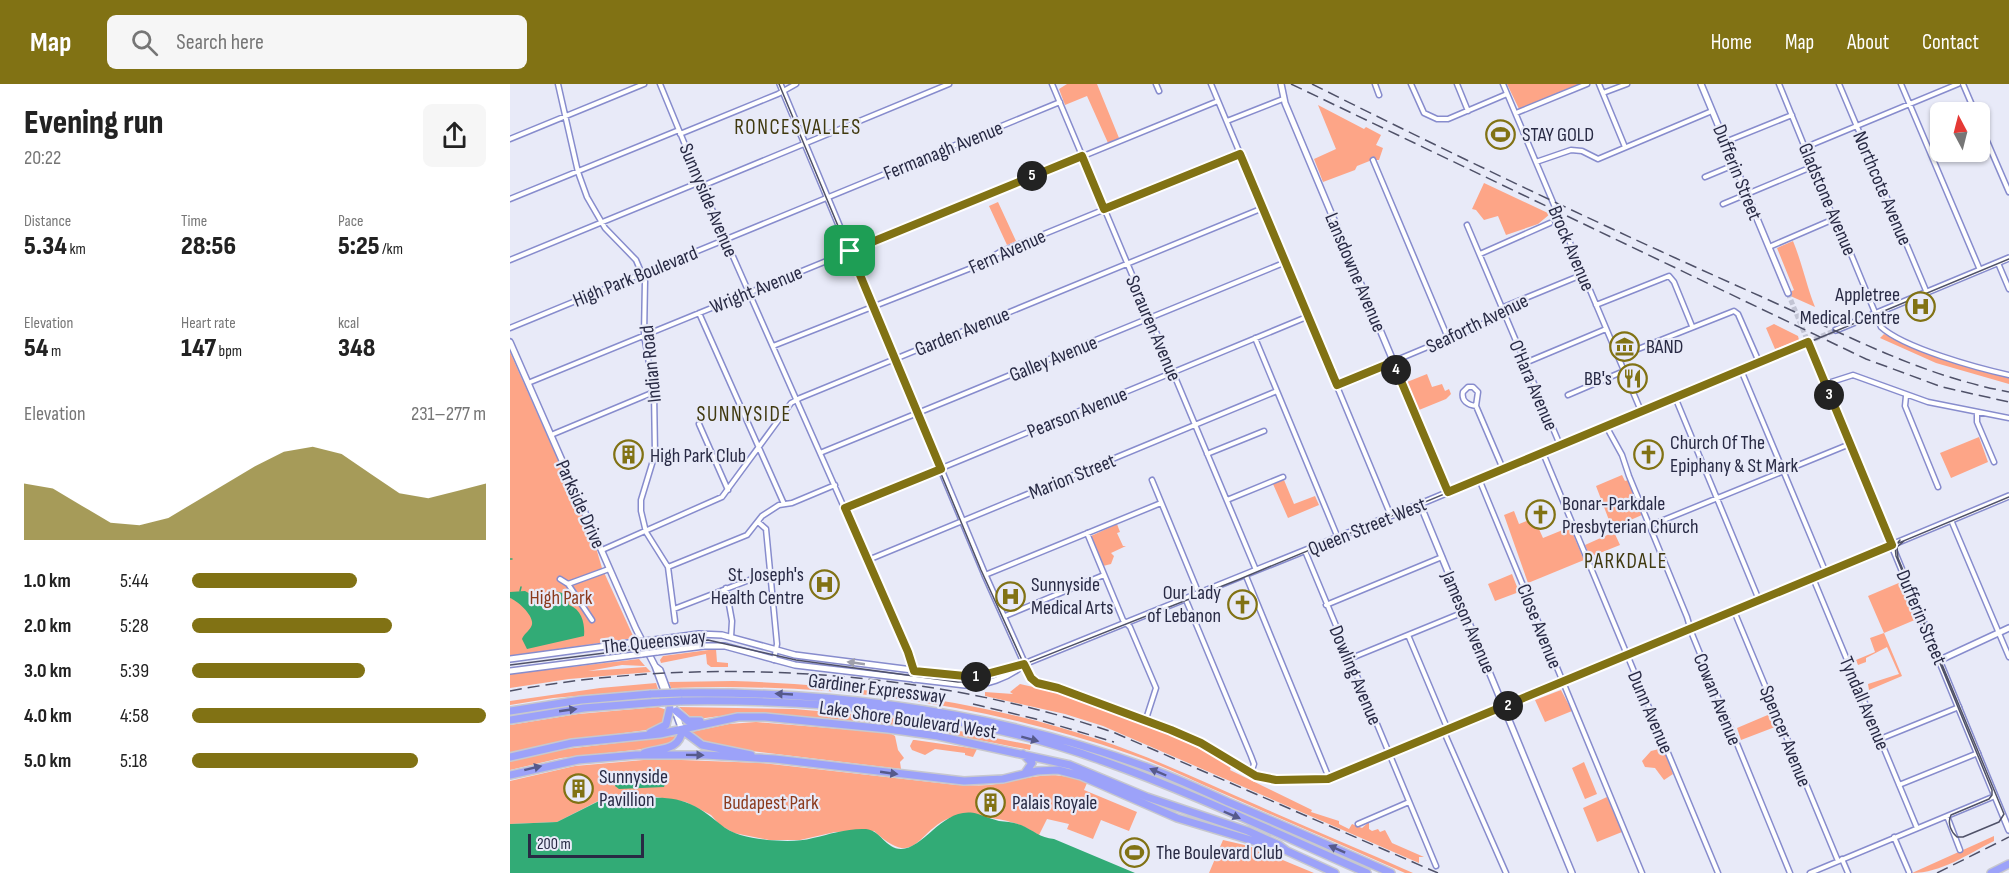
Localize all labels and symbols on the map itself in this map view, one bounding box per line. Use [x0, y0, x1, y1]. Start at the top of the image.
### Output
north arrow [1930, 102, 1990, 162]
district label: RONCESVALLES [734, 115, 862, 140]
street label: Fermanagh Avenue [880, 116, 1007, 186]
sports icon: STAY GOLD [1485, 118, 1517, 150]
street label: Dufferin Street [1707, 121, 1767, 224]
place label: STAY GOLD [1522, 123, 1594, 147]
street label: Northcote Avenue [1847, 128, 1917, 249]
street label: Sunnyside Avenue [673, 140, 743, 261]
street label: Gladstone Avenue [1793, 140, 1862, 259]
pin: 5 [1017, 161, 1047, 191]
street label: Brock Avenue [1542, 202, 1600, 295]
street label: Lansdowne Avenue [1319, 209, 1391, 336]
street label: Fern Avenue [965, 224, 1050, 279]
pin [824, 225, 875, 276]
street label: High Park Boulevard [570, 241, 701, 313]
street label: Wright Avenue [707, 261, 806, 319]
street label: Sorauren Avenue [1120, 272, 1186, 385]
place label: Appletree Medical Centre [1800, 283, 1900, 330]
street label: Seaforth Avenue [1422, 289, 1532, 359]
hospital icon: Appletree Medical Centre [1905, 290, 1937, 322]
street label: Garden Avenue [912, 302, 1013, 362]
street label: Indian Road [635, 324, 667, 404]
street label: Galley Avenue [1006, 330, 1101, 387]
museum icon: BAND [1609, 330, 1641, 362]
place label: BAND [1646, 335, 1683, 359]
street label: O'Hara Avenue [1503, 336, 1563, 434]
pin: 4 [1381, 355, 1411, 385]
restaurant icon: BB's [1617, 362, 1649, 394]
place label: BB's [1584, 367, 1612, 391]
pin: 3 [1814, 380, 1844, 410]
street label: Pearson Avenue [1024, 382, 1131, 444]
district label: SUNNYSIDE [696, 402, 792, 427]
place label: Church Of The Epiphany & St Mark [1670, 431, 1799, 478]
church icon: Church Of The Epiphany & St Mark [1633, 438, 1665, 470]
building icon: High Park Club [613, 439, 645, 471]
place label: High Park Club [650, 444, 746, 468]
street label: Marion Street [1026, 449, 1119, 505]
street label: Parkside Drive [550, 456, 610, 552]
street label: Queen Street West [1305, 492, 1430, 562]
place label: Bonar-Parkdale Presbyterian Church [1562, 492, 1699, 539]
church icon: Bonar-Parkdale Presbyterian Church [1525, 499, 1557, 531]
district label: PARKDALE [1584, 549, 1668, 574]
place label: St. Joseph's Health Centre [711, 563, 804, 610]
street label: Dufferin Street [1890, 566, 1952, 668]
street label: Jameson Avenue [1435, 567, 1500, 677]
hospital icon: St. Joseph's Health Centre [809, 569, 841, 601]
place label: Sunnyside Medical Arts [1031, 573, 1113, 620]
hospital icon: Sunnyside Medical Arts [994, 580, 1026, 612]
place label: Our Lady of Lebanon [1147, 581, 1221, 628]
street label: Close Avenue [1511, 581, 1567, 672]
park label: High Park [530, 586, 593, 610]
church icon: Our Lady of Lebanon [1226, 588, 1258, 620]
street label: Dowling Avenue [1323, 622, 1387, 729]
street label: The Queensway [601, 625, 707, 659]
street label: Cowan Avenue [1688, 650, 1746, 749]
street label: Tyndall Avenue [1834, 653, 1894, 754]
one-way arrow [847, 659, 866, 668]
pin: 1 [961, 662, 991, 692]
street label: Dunn Avenue [1622, 667, 1678, 757]
street label: Gardiner Expressway [807, 669, 947, 709]
street label: Spencer Avenue [1754, 682, 1816, 791]
one-way arrow [775, 690, 794, 699]
pin: 2 [1493, 691, 1523, 721]
street label: Lake Shore Boulevard West [818, 696, 998, 744]
one-way arrow [558, 705, 577, 715]
one-way arrow [1022, 735, 1040, 744]
one-way arrow [685, 750, 704, 760]
one-way arrow [524, 763, 542, 773]
place label: Sunnyside Pavillion [599, 765, 668, 812]
one-way arrow [1149, 767, 1167, 777]
one-way arrow [879, 769, 898, 778]
building icon: Sunnyside Pavillion [562, 772, 594, 804]
building icon: Palais Royale [975, 786, 1007, 818]
park label: Budapest Park [723, 791, 819, 815]
place label: Palais Royale [1012, 791, 1097, 815]
one-way arrow [1224, 810, 1242, 820]
scale bar [528, 831, 644, 858]
sports icon: The Boulevard Club [1119, 836, 1151, 868]
place label: The Boulevard Club [1156, 841, 1283, 865]
one-way arrow [1329, 845, 1346, 854]

